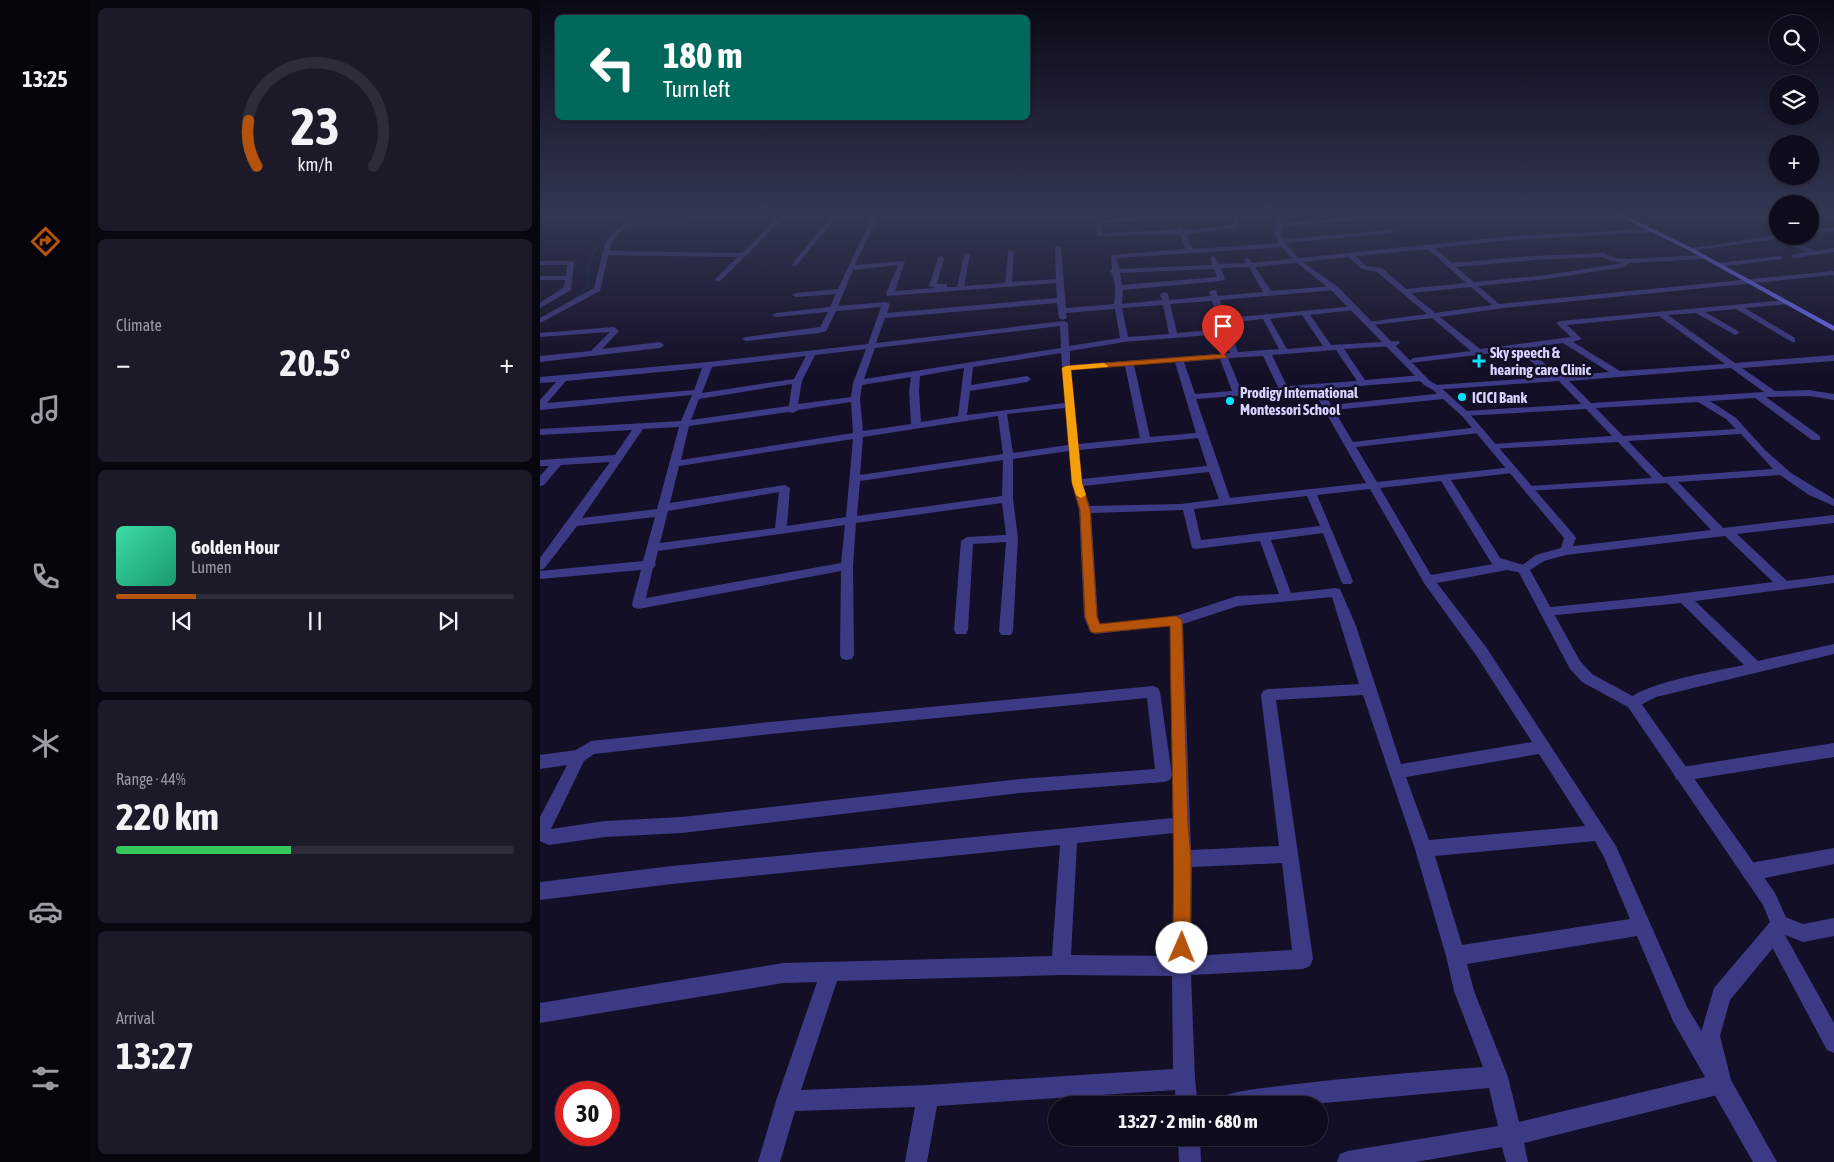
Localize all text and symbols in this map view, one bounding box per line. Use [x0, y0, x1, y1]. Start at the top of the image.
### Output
map controls [1769, 15, 1819, 245]
button: search [1769, 15, 1819, 65]
icon: left [580, 35, 645, 100]
text: 180 m [663, 35, 742, 75]
text: 13:25 [22, 66, 68, 92]
button: layers [1769, 75, 1819, 125]
text: Turn left [663, 76, 730, 102]
text: 23 [291, 96, 339, 156]
button: + [1769, 135, 1819, 185]
text: km/h [297, 154, 333, 175]
button: − [1769, 195, 1819, 245]
icon: directions [28, 224, 63, 259]
pin [1202, 305, 1244, 356]
icon: arrive [1209, 312, 1237, 340]
text: Climate [116, 316, 162, 334]
text: 20.5° [280, 341, 350, 384]
place label: Sky speech & hearing care Clinic [1490, 344, 1591, 378]
text: − [116, 347, 131, 379]
text: + [499, 347, 514, 379]
marker: Sky speech & hearing care Clinic [1472, 354, 1486, 368]
place label: Prodigy International Montessori School [1240, 384, 1359, 418]
place label: ICICI Bank [1472, 389, 1527, 406]
marker: ICICI Bank [1456, 391, 1468, 403]
icon: music [28, 392, 63, 427]
marker: Prodigy International Montessori School [1224, 395, 1236, 407]
text: Golden Hour [191, 536, 279, 558]
text: Lumen [191, 558, 231, 576]
icon: phone [28, 559, 63, 594]
icon: previous [168, 607, 196, 635]
icon: pause [301, 607, 329, 635]
icon: next [434, 607, 462, 635]
icon: climate [28, 726, 63, 761]
text: Range · 44% [116, 770, 186, 788]
text: 220 km [116, 795, 219, 838]
icon: car [28, 894, 63, 929]
position arrow [1155, 921, 1207, 973]
text: Arrival [116, 1009, 155, 1027]
text: 13:27 [116, 1034, 194, 1077]
icon: filters [28, 1061, 63, 1096]
speed limit sign: 30 [555, 1081, 620, 1146]
text: 13:27 · 2 min · 680 m [1118, 1110, 1258, 1132]

